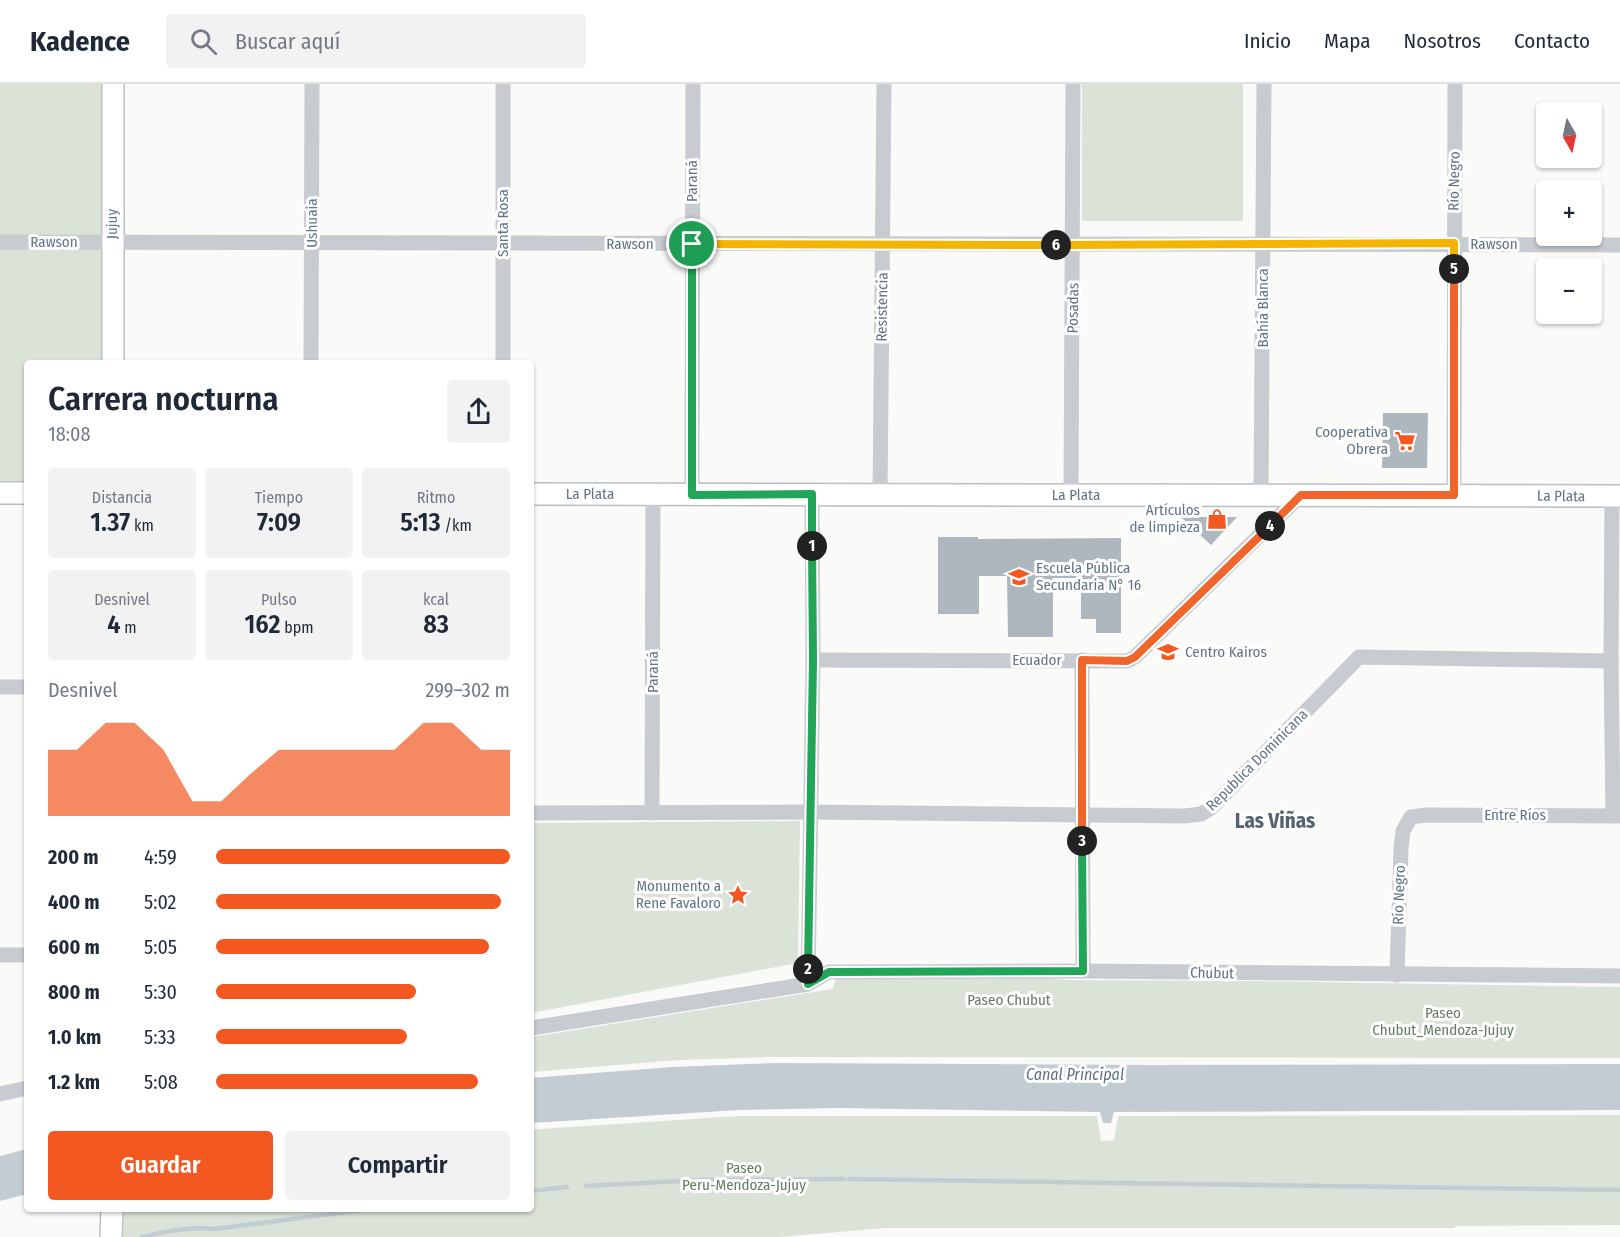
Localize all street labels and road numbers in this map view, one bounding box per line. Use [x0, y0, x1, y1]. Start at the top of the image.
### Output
street label: Río Negro [1444, 151, 1464, 211]
street label: Paraná [683, 160, 701, 202]
street label: Santa Rosa [494, 189, 512, 257]
street label: Ushuaia [303, 198, 321, 248]
street label: Jujuy [103, 209, 121, 239]
street label: Rawson [30, 233, 78, 251]
street label: Rawson [606, 235, 654, 253]
street label: Rawson [1470, 235, 1518, 253]
street label: Bahía Blanca [1254, 268, 1272, 348]
street label: Resistencia [872, 272, 892, 342]
street label: Posadas [1064, 283, 1082, 333]
street label: La Plata [566, 485, 614, 503]
street label: La Plata [1052, 486, 1100, 504]
street label: La Plata [1537, 487, 1585, 505]
street label: Paraná [644, 651, 662, 693]
street label: Ecuador [1012, 651, 1062, 669]
street label: Republica Dominicana [1202, 705, 1312, 815]
street label: Entre Ríos [1484, 806, 1546, 824]
street label: Río Negro [1389, 865, 1409, 925]
street label: Chubut [1190, 964, 1234, 982]

